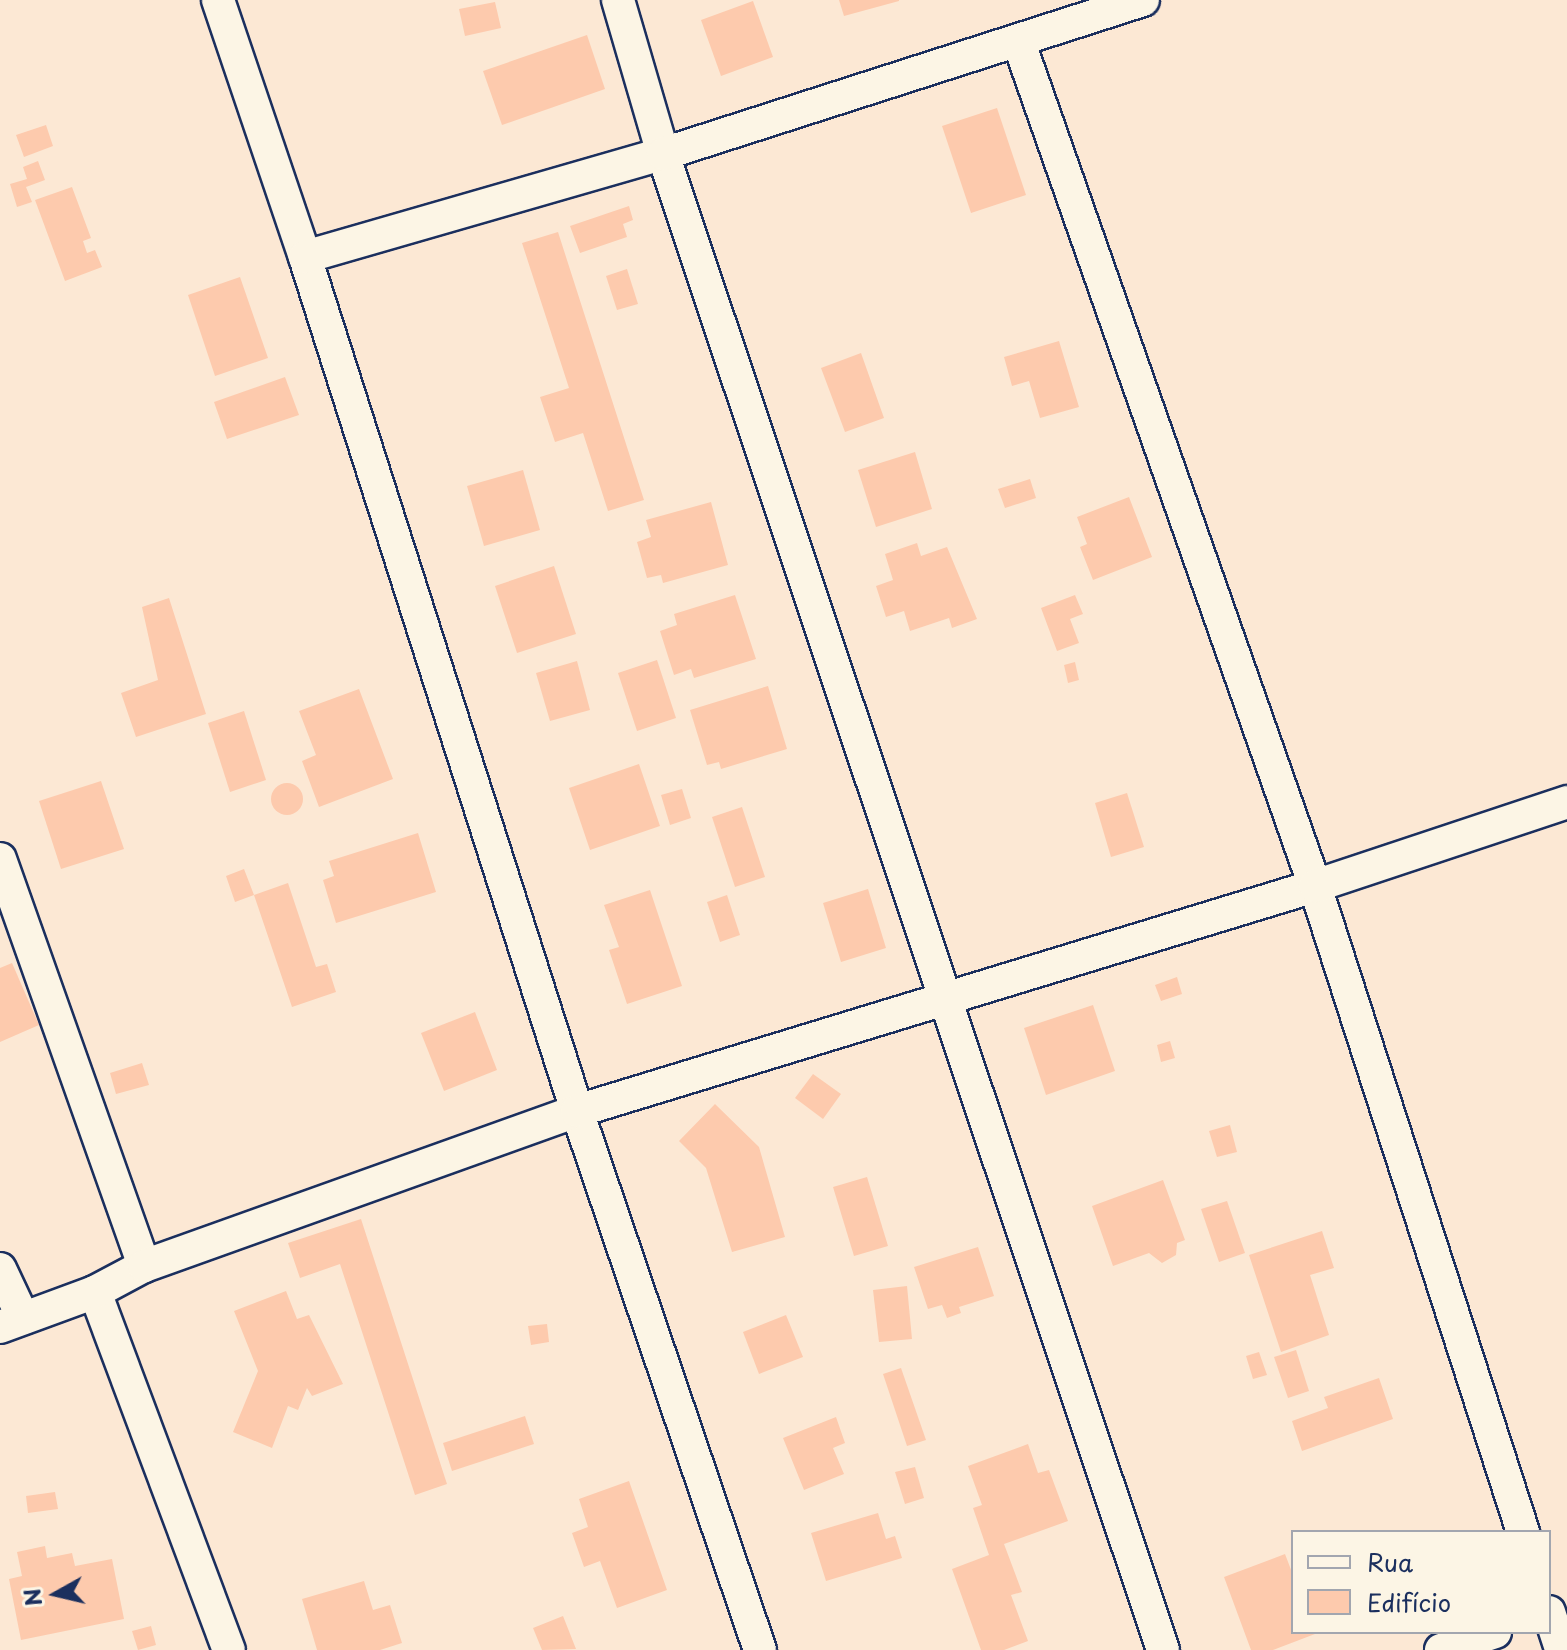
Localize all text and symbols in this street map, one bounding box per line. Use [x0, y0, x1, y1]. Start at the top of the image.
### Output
legend [1291, 1530, 1551, 1634]
text: Rua [1367, 1544, 1413, 1580]
north arrow [16, 1554, 96, 1634]
text: Edifício [1367, 1584, 1451, 1620]
text: N [14, 1586, 49, 1608]

